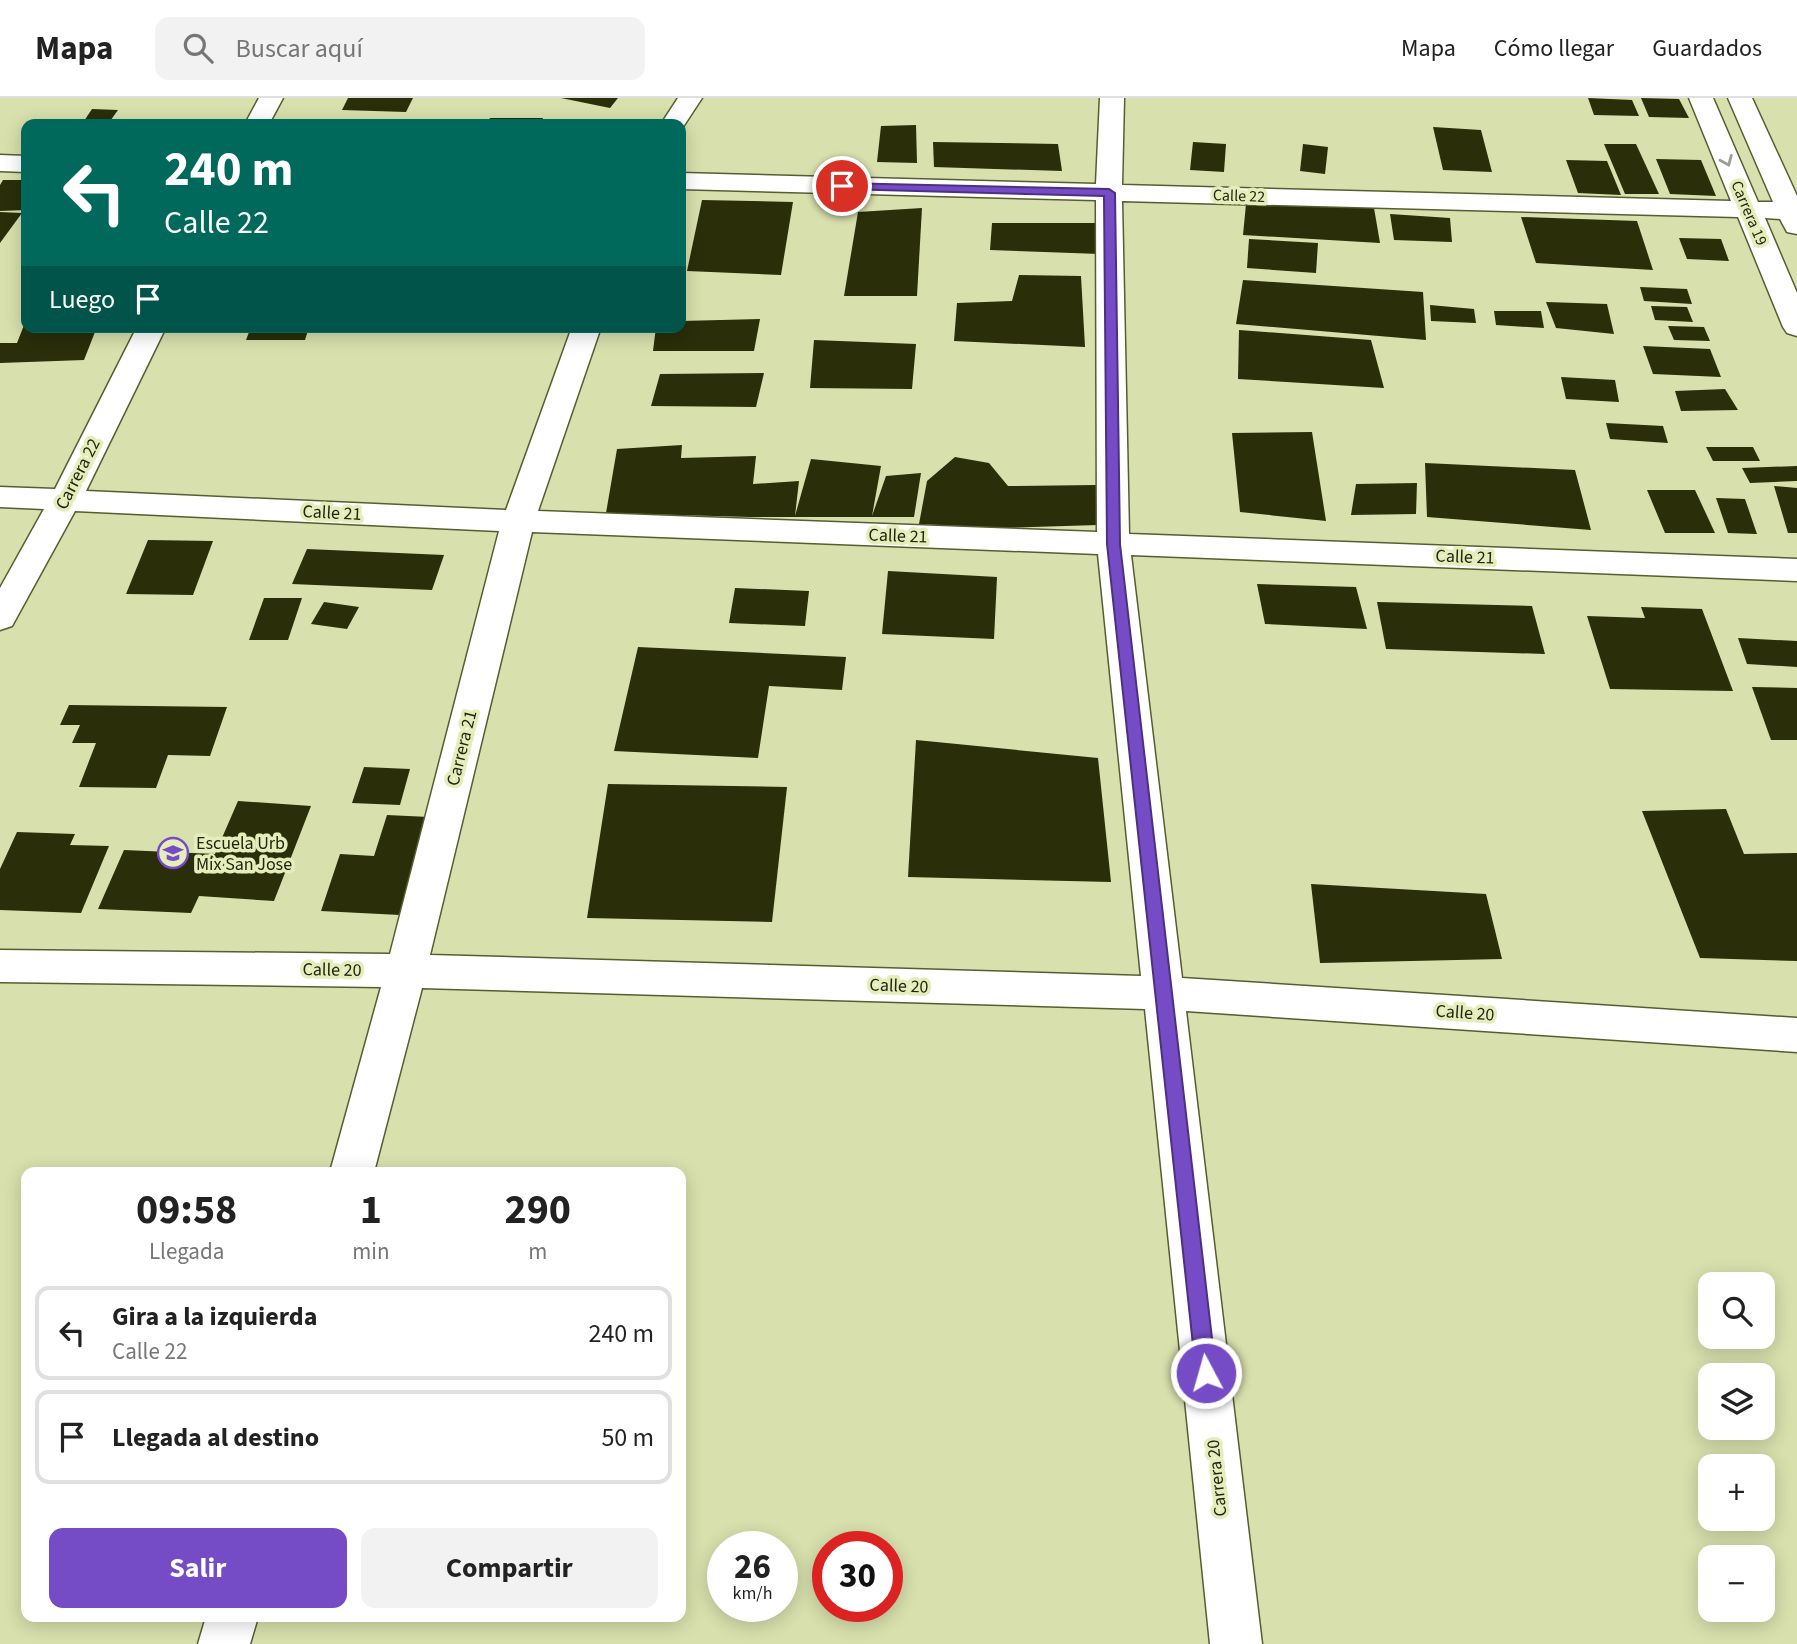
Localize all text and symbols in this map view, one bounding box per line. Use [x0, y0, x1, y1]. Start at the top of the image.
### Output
search box [155, 17, 645, 80]
text: Mapa [35, 25, 113, 72]
icon: search [179, 29, 217, 67]
text: Buscar aquí [235, 30, 363, 67]
text: Mapa [1401, 31, 1456, 66]
text: Cómo llegar [1494, 31, 1614, 66]
text: Guardados [1652, 31, 1762, 66]
text: 240 m [164, 135, 293, 205]
icon: left [49, 147, 140, 238]
one-way arrow [1719, 154, 1733, 166]
pin [812, 156, 872, 216]
icon: arrive [823, 167, 861, 205]
street label: Carrera 19 [1726, 177, 1773, 249]
street label: Calle 22 [1212, 184, 1266, 208]
text: Calle 22 [164, 200, 269, 246]
icon: arrive [129, 280, 167, 318]
text: Luego [49, 281, 115, 318]
street label: Carrera 22 [49, 434, 107, 514]
street label: Calle 21 [302, 499, 362, 527]
street label: Calle 21 [868, 522, 928, 550]
street label: Calle 21 [1435, 543, 1495, 571]
street label: Carrera 21 [441, 708, 483, 788]
place label: Escuela Urb Mix San Jose [196, 831, 292, 877]
school or university icon: Escuela Urb Mix San Jose [156, 836, 190, 870]
street label: Calle 20 [302, 957, 362, 983]
street label: Calle 20 [869, 972, 929, 1000]
street label: Calle 20 [1435, 998, 1495, 1028]
text: 09:58 [136, 1180, 237, 1240]
text: 1 [360, 1180, 382, 1240]
text: 290 [504, 1180, 571, 1240]
text: Llegada [149, 1235, 224, 1268]
text: min [352, 1235, 390, 1268]
text: m [528, 1235, 547, 1268]
map controls [1698, 1272, 1775, 1622]
button: search [1698, 1272, 1775, 1349]
text: Gira a la izquierda [112, 1298, 317, 1335]
icon: left [53, 1314, 91, 1352]
text: 240 m [588, 1315, 654, 1352]
text: Calle 22 [112, 1335, 187, 1368]
position arrow [1169, 1336, 1243, 1410]
button: layers [1698, 1363, 1775, 1440]
icon: arrive [53, 1418, 91, 1456]
text: Llegada al destino [112, 1419, 319, 1456]
text: 50 m [601, 1419, 654, 1456]
street label: Carrera 20 [1201, 1438, 1233, 1518]
button: + [1698, 1454, 1775, 1531]
button: Salir [49, 1528, 347, 1608]
button: Compartir [361, 1528, 658, 1608]
speed limit sign: 30 [812, 1531, 903, 1622]
text: 26 [734, 1542, 771, 1592]
button: − [1698, 1545, 1775, 1622]
text: km/h [733, 1581, 772, 1606]

